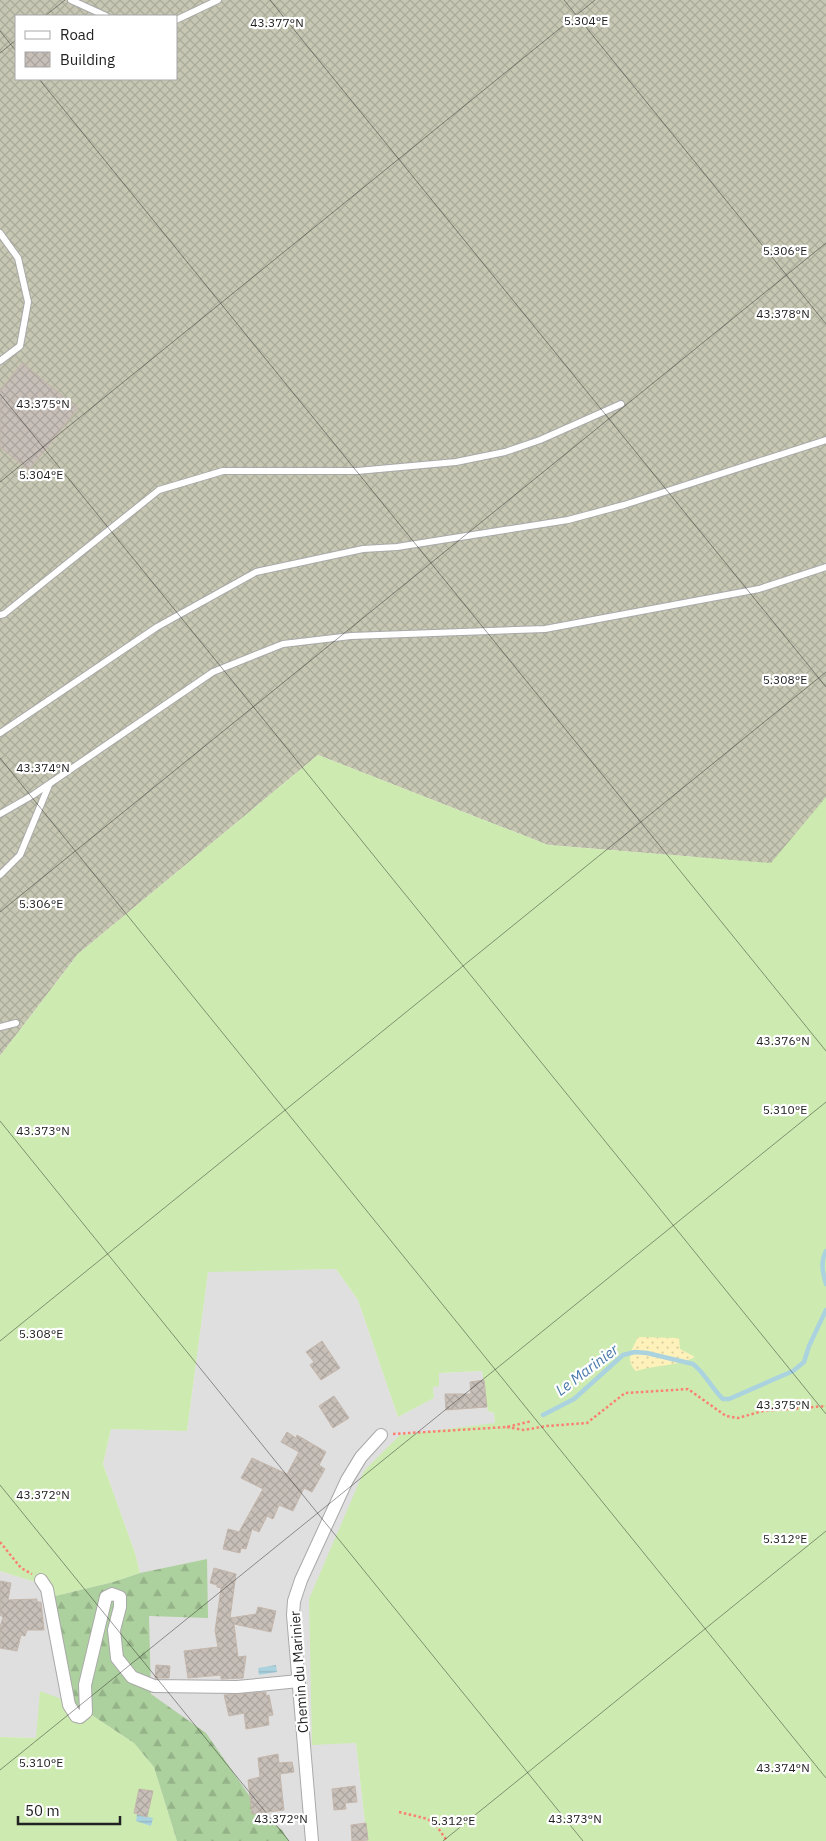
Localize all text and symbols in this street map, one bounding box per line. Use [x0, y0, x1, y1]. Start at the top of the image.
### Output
text: 5.304°E [564, 13, 608, 28]
legend [15, 15, 178, 80]
text: 43.377°N [250, 15, 304, 30]
text: Road [60, 25, 95, 44]
text: Building [60, 50, 115, 69]
text: 5.306°E [763, 243, 807, 258]
text: 43.378°N [756, 306, 810, 321]
text: 43.375°N [16, 396, 70, 411]
text: 5.304°E [19, 467, 63, 482]
text: 5.308°E [763, 672, 807, 687]
text: 43.374°N [16, 760, 70, 775]
text: 5.306°E [19, 896, 63, 911]
text: 43.376°N [756, 1033, 810, 1048]
text: 5.310°E [763, 1102, 807, 1117]
text: 43.373°N [16, 1123, 70, 1138]
text: 5.308°E [19, 1326, 63, 1341]
water label: Le Marinier [552, 1340, 622, 1399]
text: 43.375°N [756, 1397, 810, 1412]
text: 43.372°N [16, 1487, 70, 1502]
text: 5.312°E [763, 1531, 807, 1546]
street label: Chemin du Marinier [286, 1610, 312, 1734]
text: 5.310°E [19, 1755, 63, 1770]
text: 43.374°N [756, 1760, 810, 1775]
scale bar [18, 1794, 120, 1826]
text: 50 m [25, 1801, 60, 1820]
text: 43.372°N [254, 1811, 308, 1826]
text: 43.373°N [548, 1811, 602, 1826]
text: 5.312°E [431, 1813, 475, 1828]

